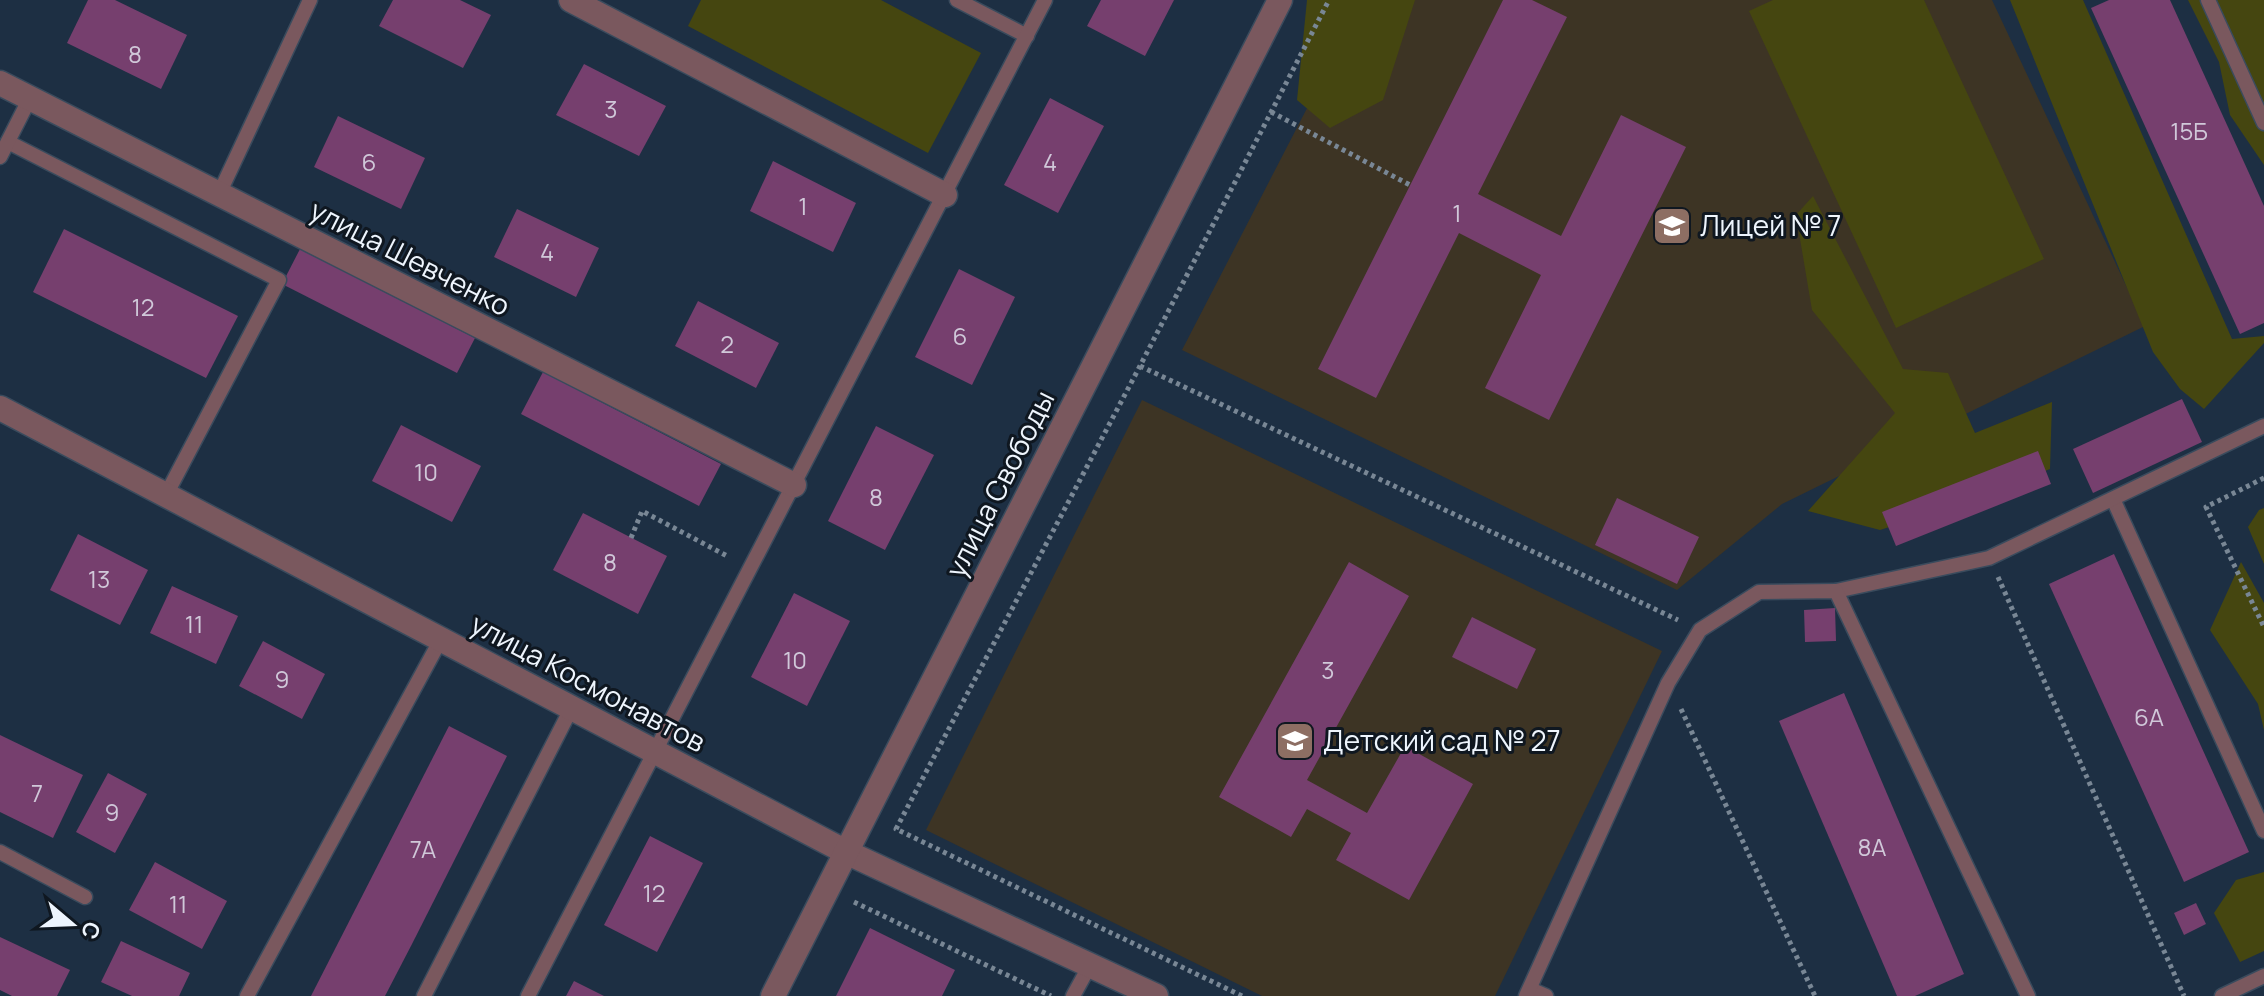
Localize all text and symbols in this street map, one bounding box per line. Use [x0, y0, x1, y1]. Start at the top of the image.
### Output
house number: 8 [128, 37, 142, 70]
house number: 3 [604, 92, 618, 125]
house number: 15Б [2170, 114, 2208, 147]
house number: 6 [362, 145, 376, 178]
house number: 4 [1043, 145, 1057, 178]
house number: 1 [798, 189, 808, 222]
street label: улица Шевченко [304, 190, 517, 324]
house number: 1 [1452, 196, 1462, 229]
school or university icon: Лицей № 7 [1651, 205, 1693, 247]
place label: Лицей № 7 [1700, 206, 1841, 244]
house number: 4 [540, 235, 554, 268]
house number: 12 [131, 290, 155, 323]
house number: 6 [953, 319, 967, 352]
house number: 2 [720, 327, 734, 360]
street label: улица Свободы [936, 384, 1063, 583]
house number: 10 [414, 455, 438, 488]
house number: 8 [869, 480, 883, 513]
house number: 8 [603, 545, 617, 578]
house number: 13 [88, 562, 110, 595]
street label: улица Космонавтов [464, 604, 713, 760]
house number: 11 [185, 607, 203, 640]
house number: 10 [783, 643, 807, 676]
house number: 3 [1321, 653, 1335, 686]
house number: 9 [275, 662, 289, 695]
house number: 6А [2134, 700, 2164, 733]
school or university icon: Детский сад № 27 [1274, 720, 1316, 762]
place label: Детский сад № 27 [1323, 721, 1561, 759]
house number: 7 [31, 776, 43, 809]
house number: 9 [105, 795, 119, 828]
house number: 8А [1857, 830, 1887, 863]
house number: 7А [410, 832, 436, 865]
house number: 12 [642, 876, 666, 909]
north arrow [32, 884, 112, 964]
house number: 11 [169, 887, 187, 920]
text: С [74, 918, 108, 943]

